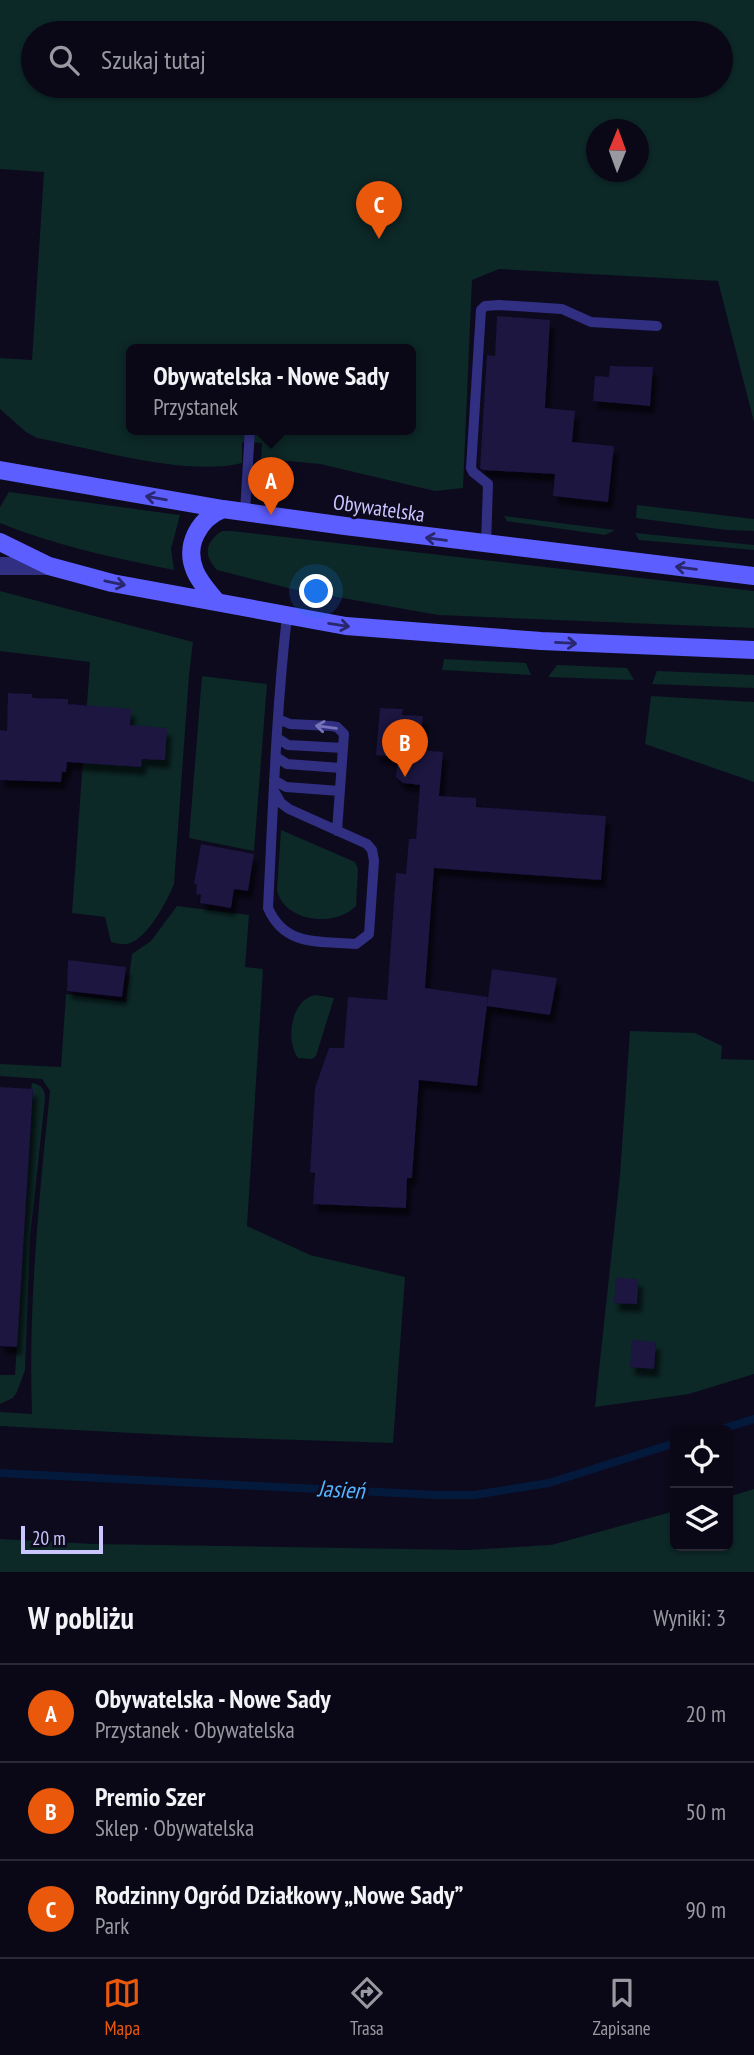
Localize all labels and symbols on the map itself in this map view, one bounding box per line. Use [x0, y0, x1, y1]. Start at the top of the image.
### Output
north arrow [586, 119, 649, 182]
pin: C [356, 181, 402, 239]
pin: A [248, 457, 294, 515]
street label: Obywatelska [331, 488, 427, 528]
one-way arrow [145, 491, 168, 504]
one-way arrow [425, 532, 448, 545]
one-way arrow [675, 561, 698, 574]
your location [299, 574, 333, 608]
one-way arrow [103, 577, 126, 591]
one-way arrow [327, 619, 350, 632]
one-way arrow [554, 636, 577, 649]
pin: B [382, 719, 428, 777]
one-way arrow [316, 720, 338, 733]
water label: Jasień [316, 1473, 367, 1505]
scale bar [21, 1523, 103, 1555]

